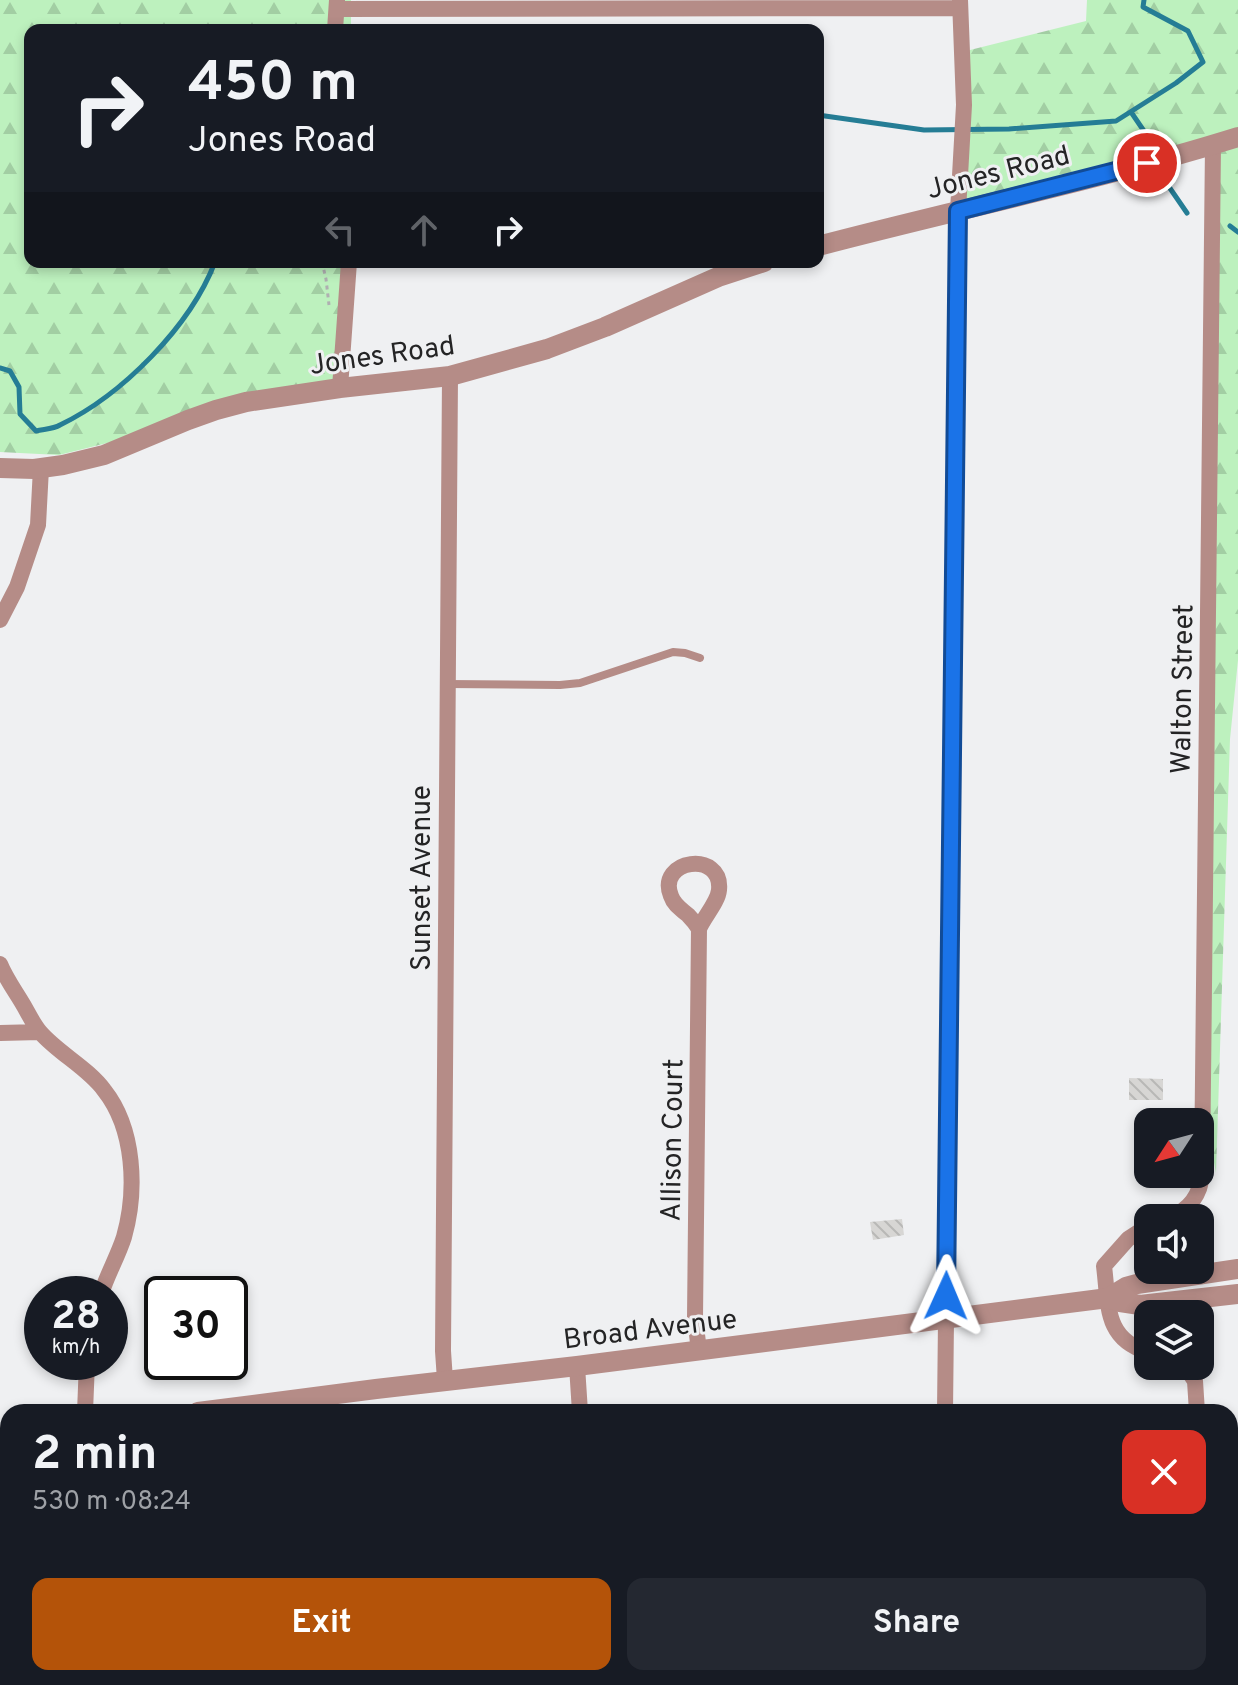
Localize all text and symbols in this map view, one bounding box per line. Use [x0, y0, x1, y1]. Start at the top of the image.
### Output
text: 450 m [188, 50, 358, 120]
icon: right [56, 56, 160, 160]
text: Jones Road [188, 119, 376, 165]
pin [1113, 129, 1181, 197]
street label: Jones Road [923, 139, 1074, 209]
icon: arrive [1125, 141, 1169, 185]
icon: left [318, 208, 362, 252]
icon: ahead [402, 208, 446, 252]
icon: right [486, 208, 530, 252]
street label: Jones Road [307, 329, 457, 385]
street label: Walton Street [1165, 604, 1203, 774]
street label: Sunset Avenue [405, 785, 441, 971]
street label: Allison Court [655, 1058, 693, 1222]
north arrow [1134, 1108, 1214, 1188]
map controls [1134, 1108, 1214, 1380]
button: sound [1134, 1204, 1214, 1284]
position arrow [904, 1254, 988, 1338]
speed limit sign: 30 [144, 1276, 248, 1380]
text: 28 [51, 1293, 101, 1343]
button: layers [1134, 1300, 1214, 1380]
street label: Broad Avenue [562, 1302, 739, 1359]
text: km/h [52, 1335, 100, 1361]
text: 2 min [32, 1426, 157, 1486]
button: close [1122, 1430, 1206, 1514]
text: 530 m · 08:24 [32, 1486, 191, 1519]
button: Exit [32, 1578, 611, 1670]
button: Share [627, 1578, 1206, 1670]

